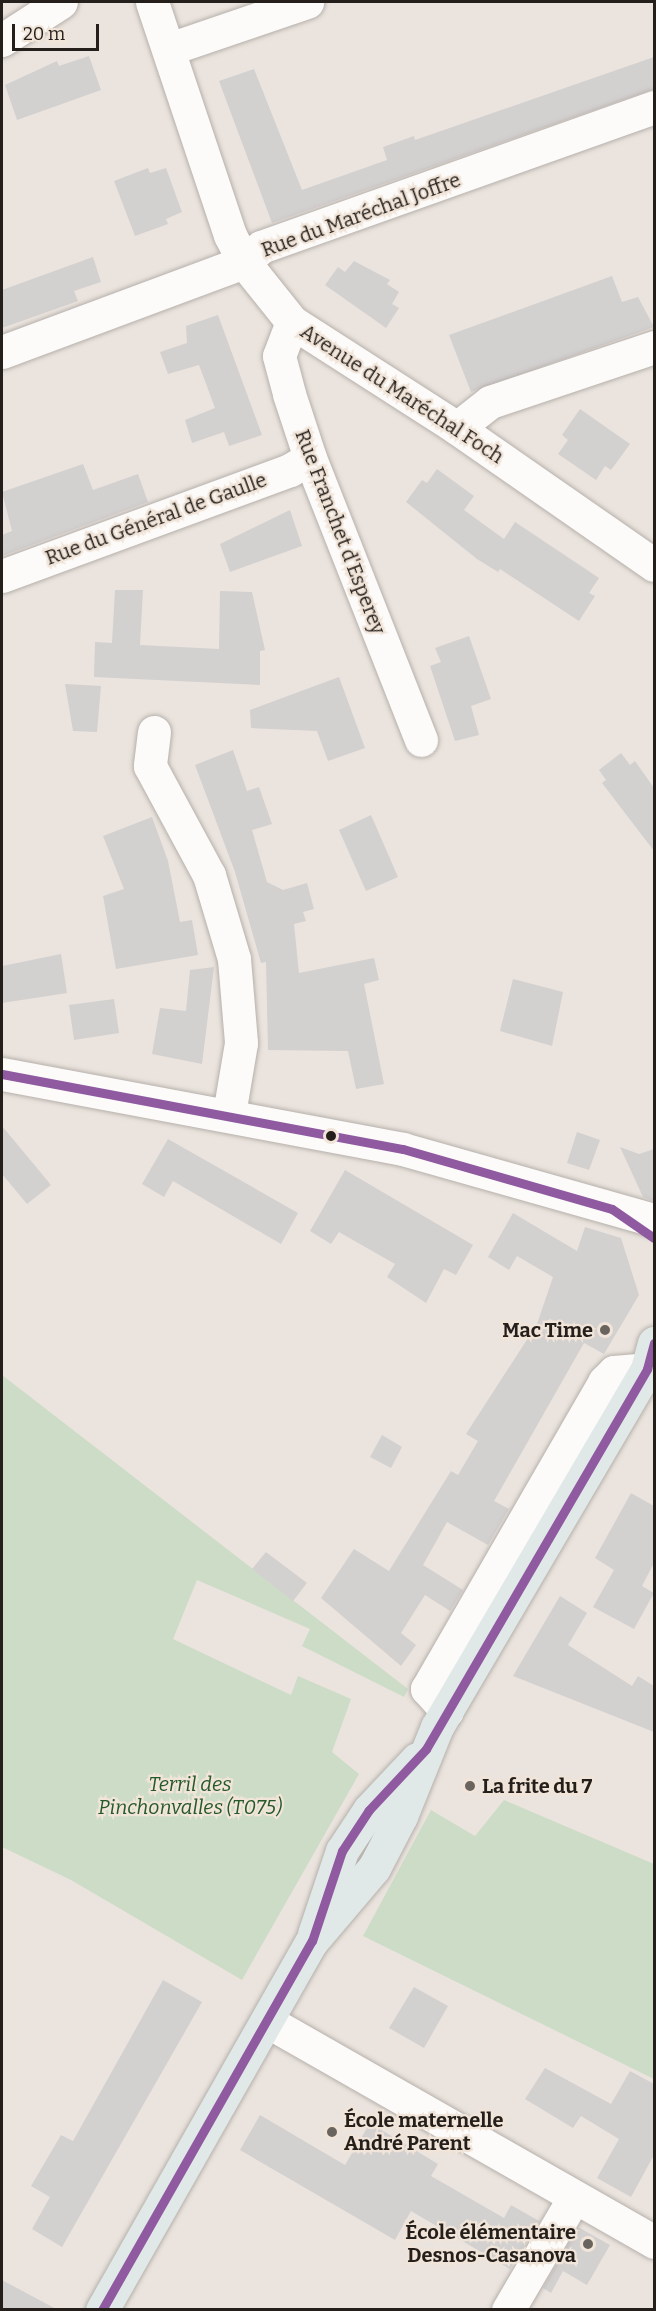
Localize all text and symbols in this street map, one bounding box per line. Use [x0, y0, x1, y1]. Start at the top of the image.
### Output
scale bar [15, 12, 102, 50]
text: 20 m [23, 23, 65, 45]
street label: Rue du Maréchal Joffre [258, 168, 464, 262]
street label: Avenue du Maréchal Foch [296, 319, 508, 469]
street label: Rue Franchet d'Esperey [290, 426, 390, 638]
street label: Rue du Général de Gaulle [42, 468, 270, 570]
unlabelled marker [325, 1130, 337, 1142]
place label: Mac Time [502, 1318, 593, 1342]
marker: Mac Time [598, 1323, 612, 1337]
park label: Terril des Pinchonvalles (T075) [98, 1772, 282, 1819]
place label: La frite du 7 [482, 1774, 592, 1798]
marker: La frite du 7 [463, 1779, 477, 1793]
place label: École maternelle André Parent [344, 2108, 504, 2155]
marker: École maternelle André Parent [325, 2125, 339, 2139]
place label: École élémentaire Desnos-Casanova [405, 2220, 576, 2267]
marker: École élémentaire Desnos-Casanova [581, 2237, 595, 2251]

